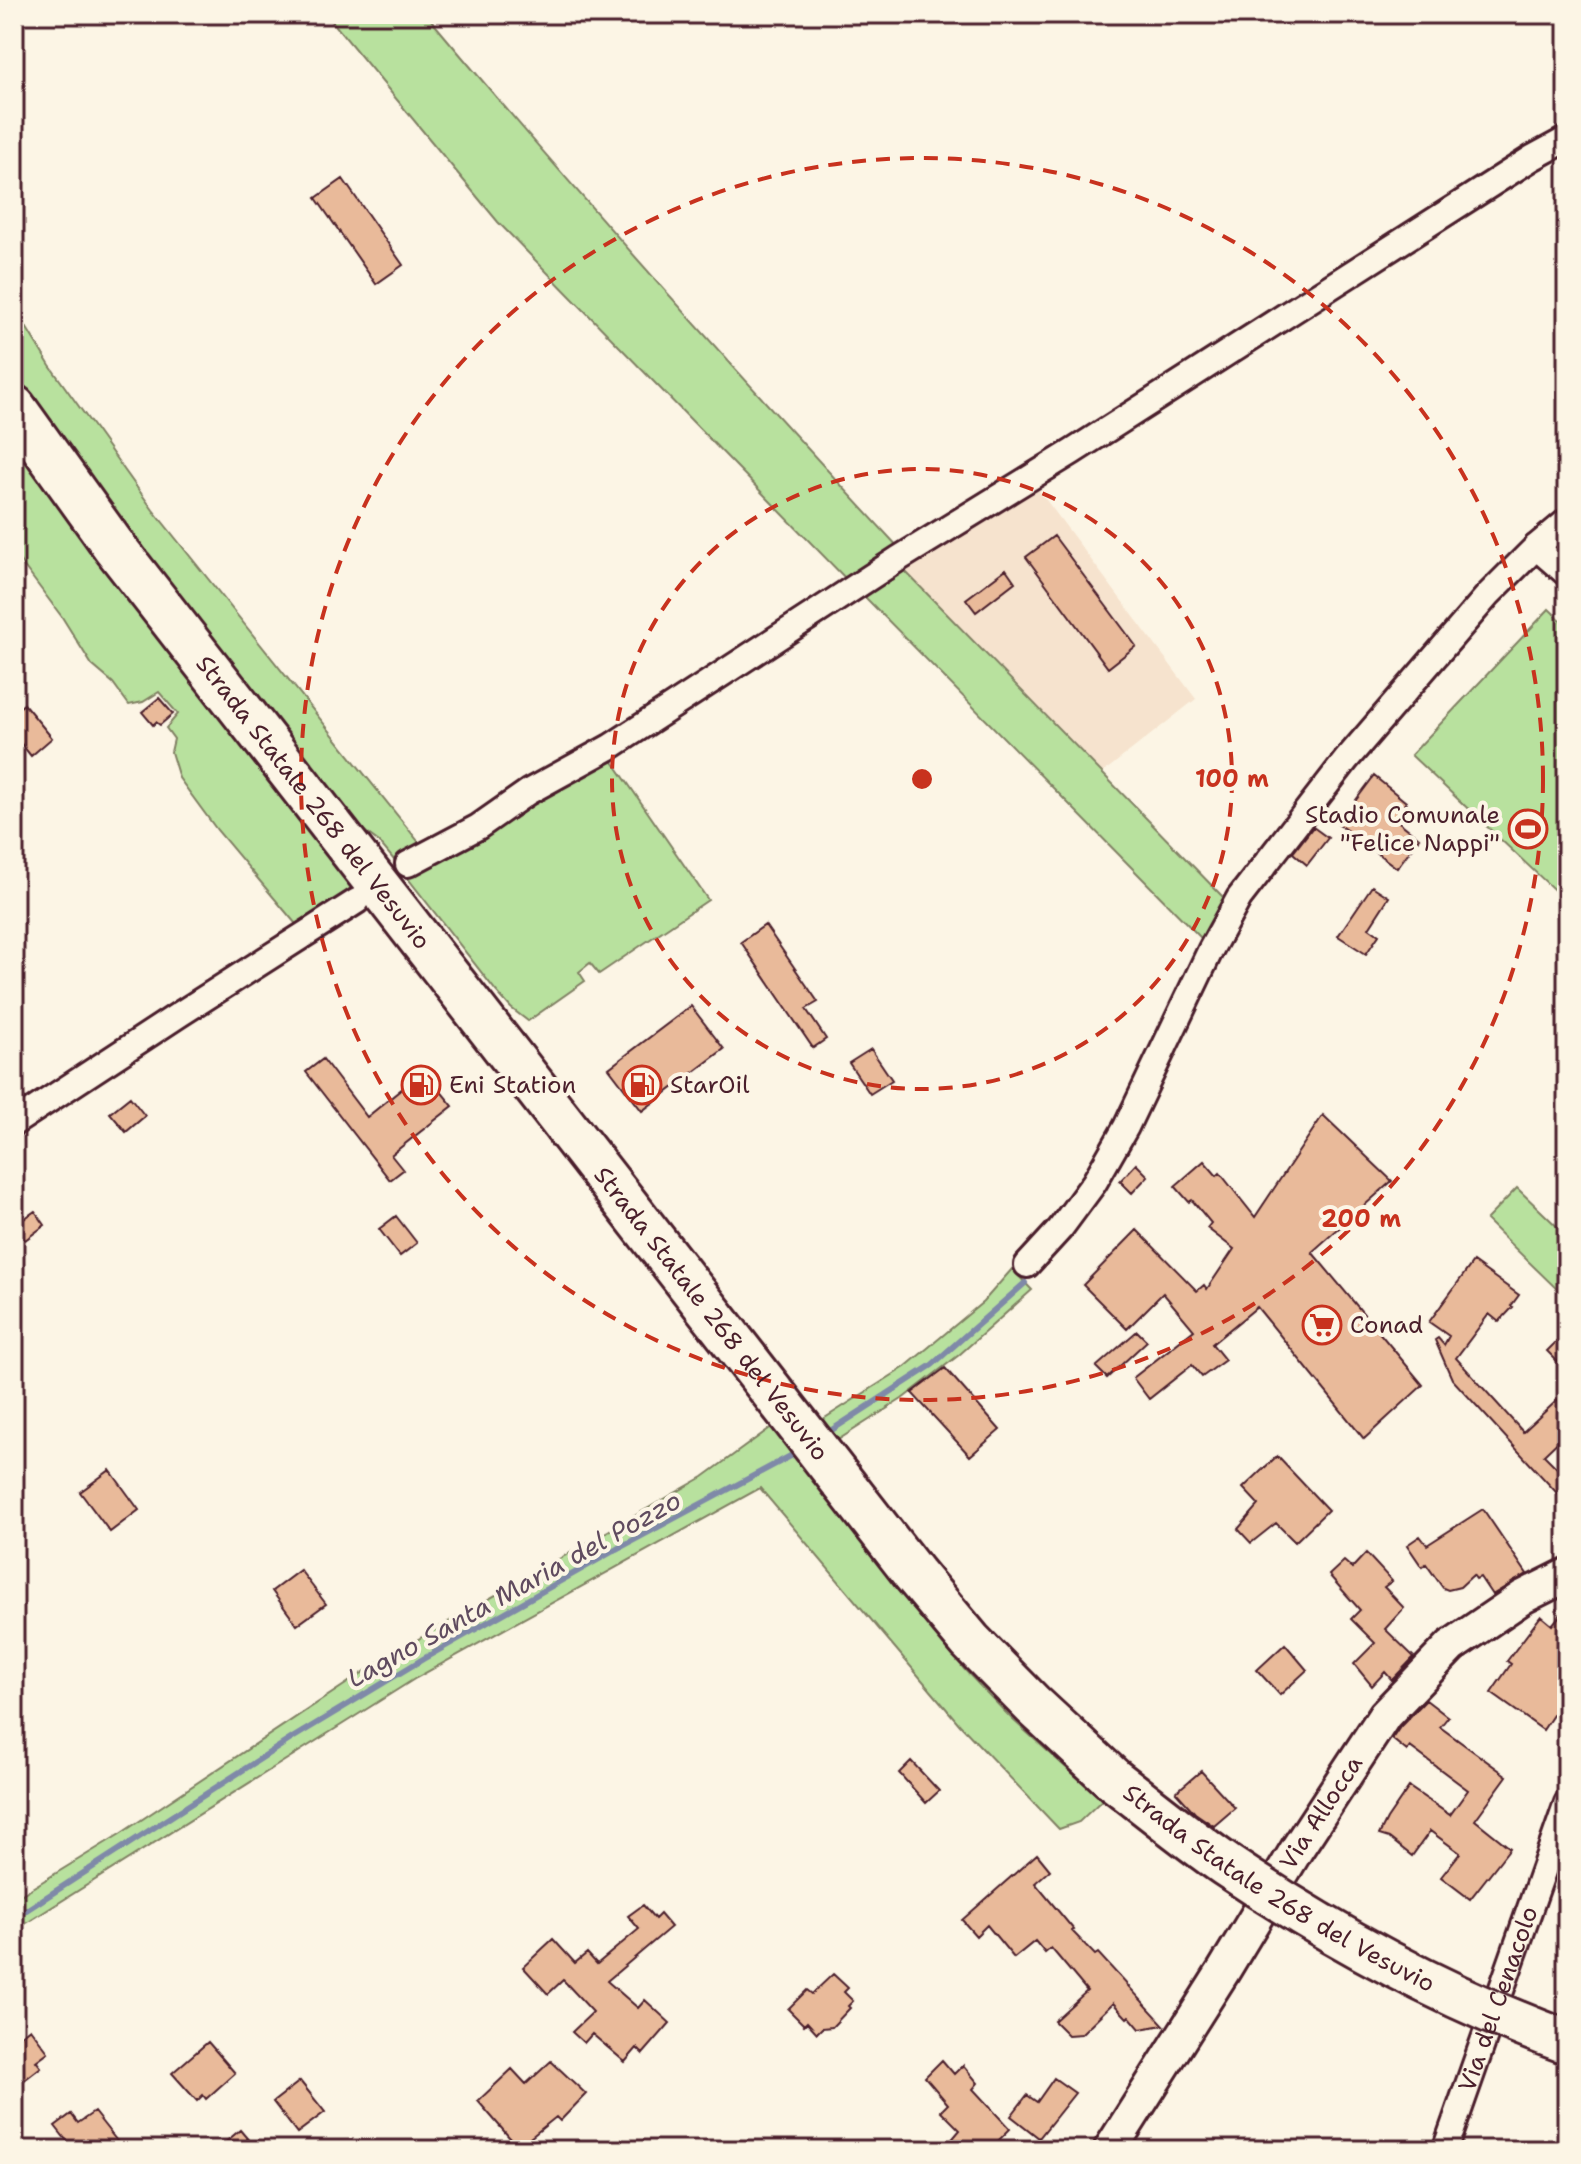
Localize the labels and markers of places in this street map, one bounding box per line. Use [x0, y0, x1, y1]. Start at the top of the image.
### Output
centre of rings [908, 765, 936, 793]
place label: Stadio Comunale "Felice Nappi" [1305, 799, 1500, 859]
sports icon: Stadio Comunale "Felice Nappi" [1507, 808, 1549, 850]
fuel station icon: Eni Station [400, 1064, 442, 1106]
fuel station icon: StarOil [621, 1064, 663, 1106]
place label: Eni Station [449, 1069, 576, 1101]
place label: StarOil [670, 1069, 750, 1101]
supermarket icon: Conad [1301, 1304, 1343, 1346]
place label: Conad [1350, 1309, 1423, 1341]

